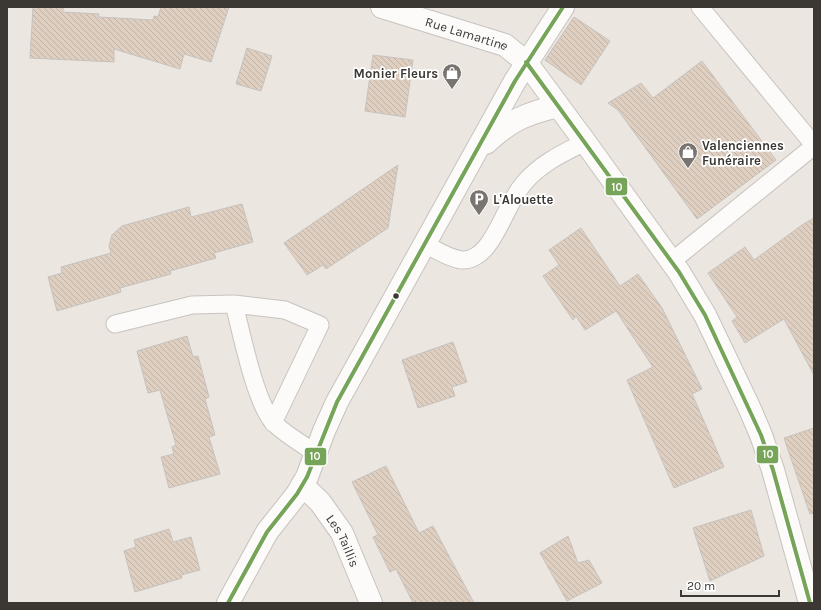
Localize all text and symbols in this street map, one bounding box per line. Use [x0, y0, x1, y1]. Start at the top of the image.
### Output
street label: Rue Lamartine [424, 13, 513, 53]
shop icon: Monier Fleurs [441, 62, 463, 90]
place label: Monier Fleurs [354, 66, 438, 81]
place label: Valenciennes Funéraire [702, 138, 784, 168]
shop icon: Valenciennes Funéraire [677, 141, 699, 169]
line badge: 10 [605, 177, 628, 196]
text: 10 [612, 181, 622, 194]
parking icon: L'Alouette [468, 188, 490, 216]
place label: L'Alouette [493, 192, 554, 207]
unlabelled marker [391, 291, 401, 301]
line badge: 10 [756, 445, 779, 464]
line badge: 10 [304, 447, 327, 466]
text: 10 [763, 448, 773, 461]
text: 10 [310, 450, 320, 463]
street label: Les Taillis [324, 511, 363, 569]
scale bar [681, 572, 779, 598]
text: 20 m [687, 579, 715, 593]

